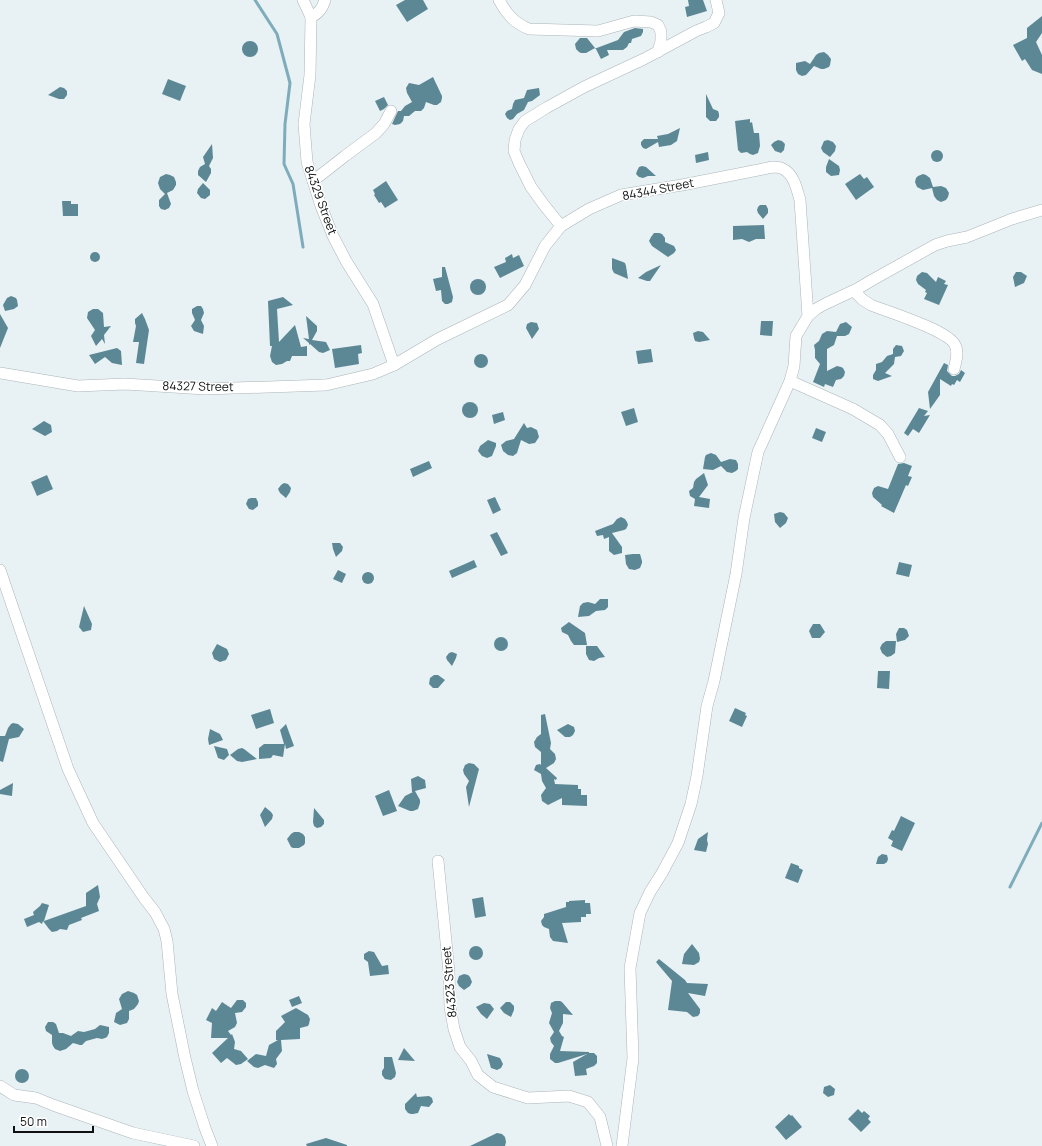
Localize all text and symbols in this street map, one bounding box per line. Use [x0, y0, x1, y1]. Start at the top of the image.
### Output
street label: 84329 Street [301, 163, 341, 237]
street label: 84344 Street [621, 174, 695, 204]
street label: 84327 Street [162, 377, 234, 395]
street label: 84323 Street [437, 945, 461, 1019]
scale bar [14, 1108, 93, 1134]
text: 50 m [20, 1113, 47, 1130]

